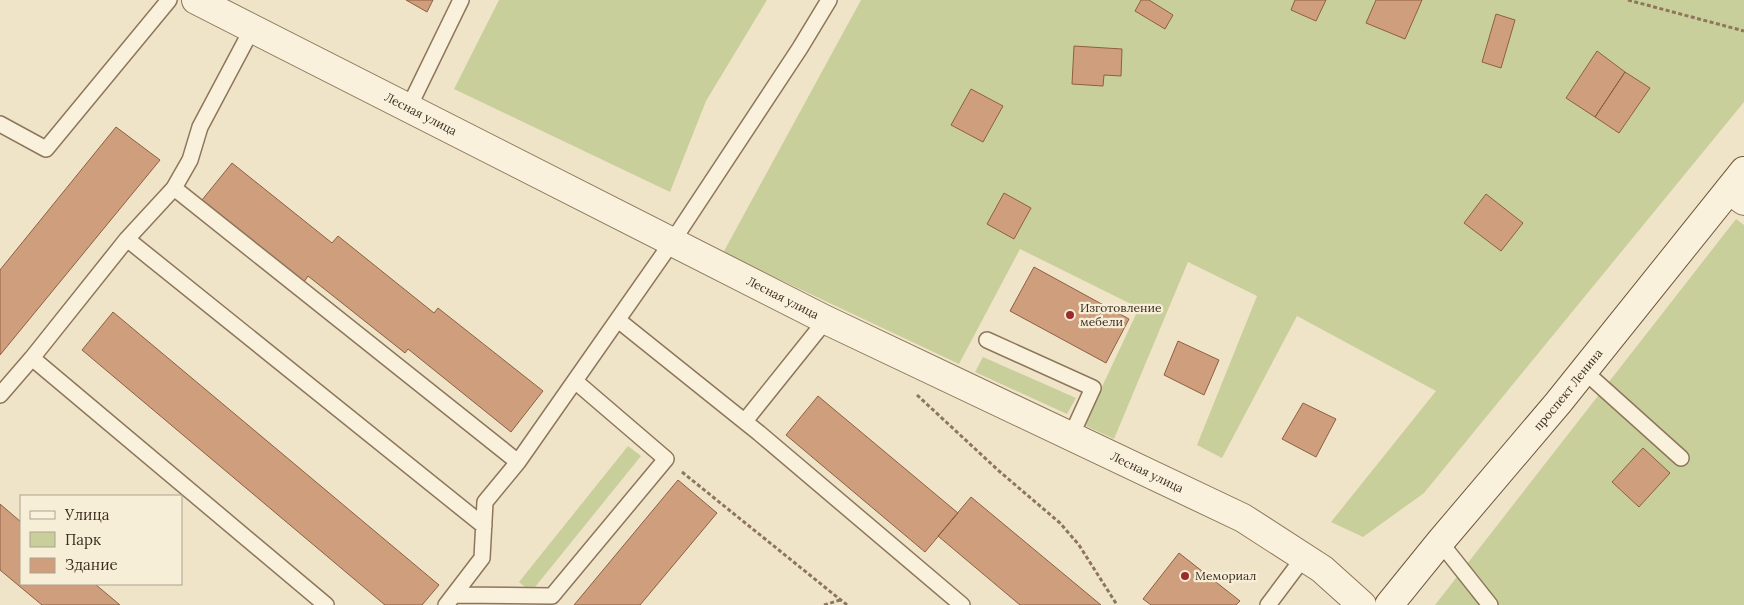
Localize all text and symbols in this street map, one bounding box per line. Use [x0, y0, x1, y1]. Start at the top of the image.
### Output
street label: Лесная улица [382, 89, 459, 138]
street label: Лесная улица [744, 273, 821, 322]
place label: Изготовление мебели [1080, 300, 1162, 329]
marker: Изготовление мебели [1064, 309, 1076, 321]
street label: проспект Ленина [1530, 346, 1605, 433]
street label: Лесная улица [1108, 448, 1186, 496]
legend [20, 495, 182, 585]
text: Улица [64, 505, 110, 524]
text: Парк [65, 530, 101, 549]
text: Здание [65, 555, 118, 574]
place label: Мемориал [1195, 568, 1256, 583]
marker: Мемориал [1179, 570, 1191, 582]

